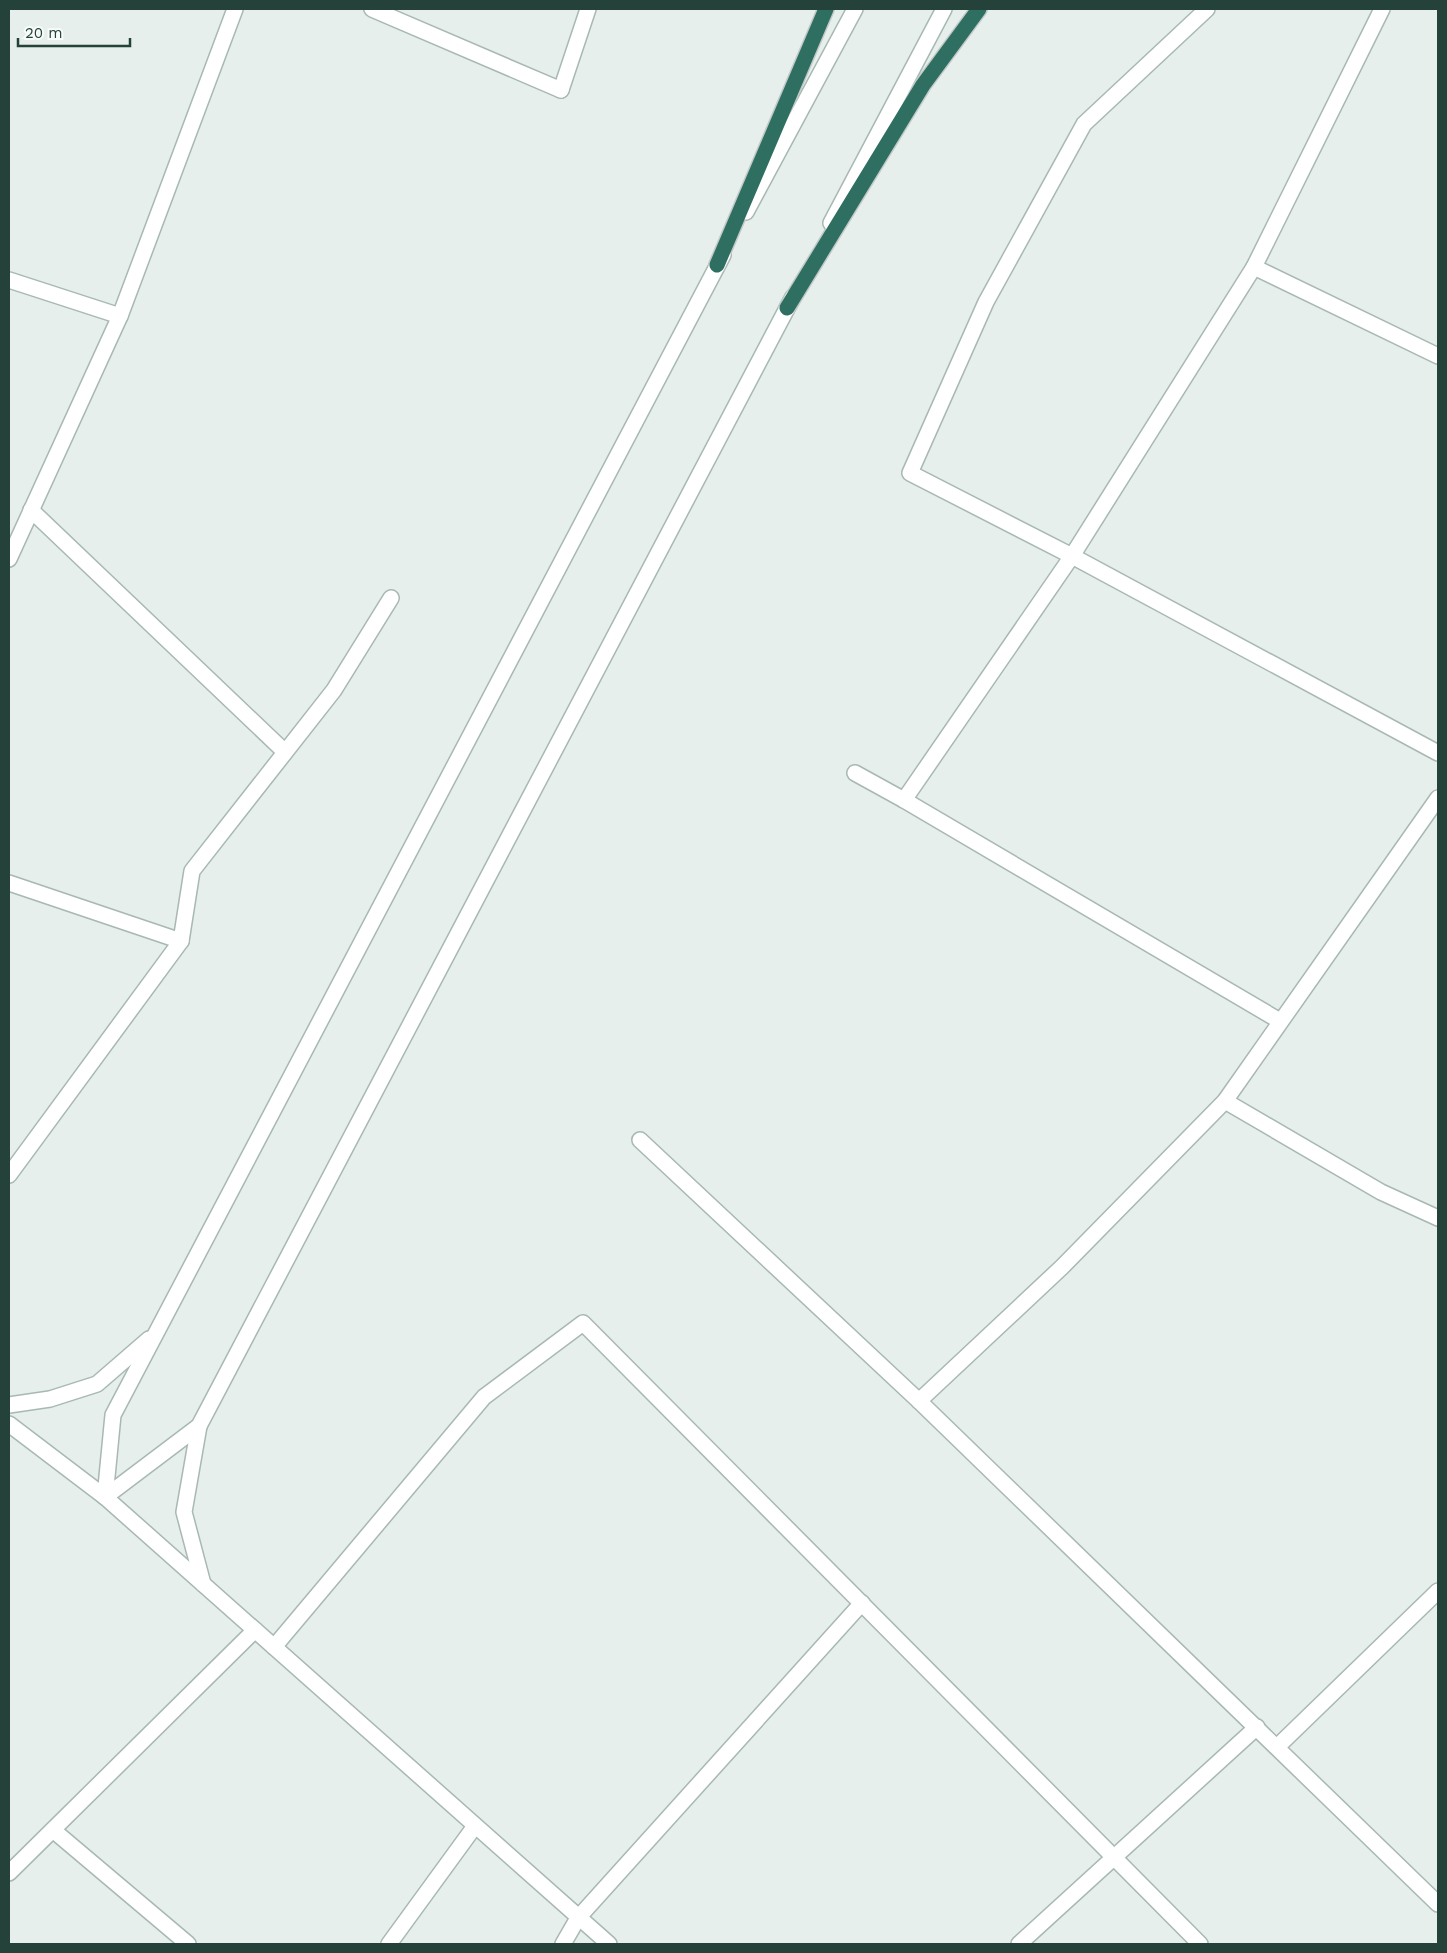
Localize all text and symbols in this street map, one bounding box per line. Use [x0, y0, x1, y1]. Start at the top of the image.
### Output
scale bar [18, 15, 130, 47]
text: 20 m [25, 24, 63, 42]

